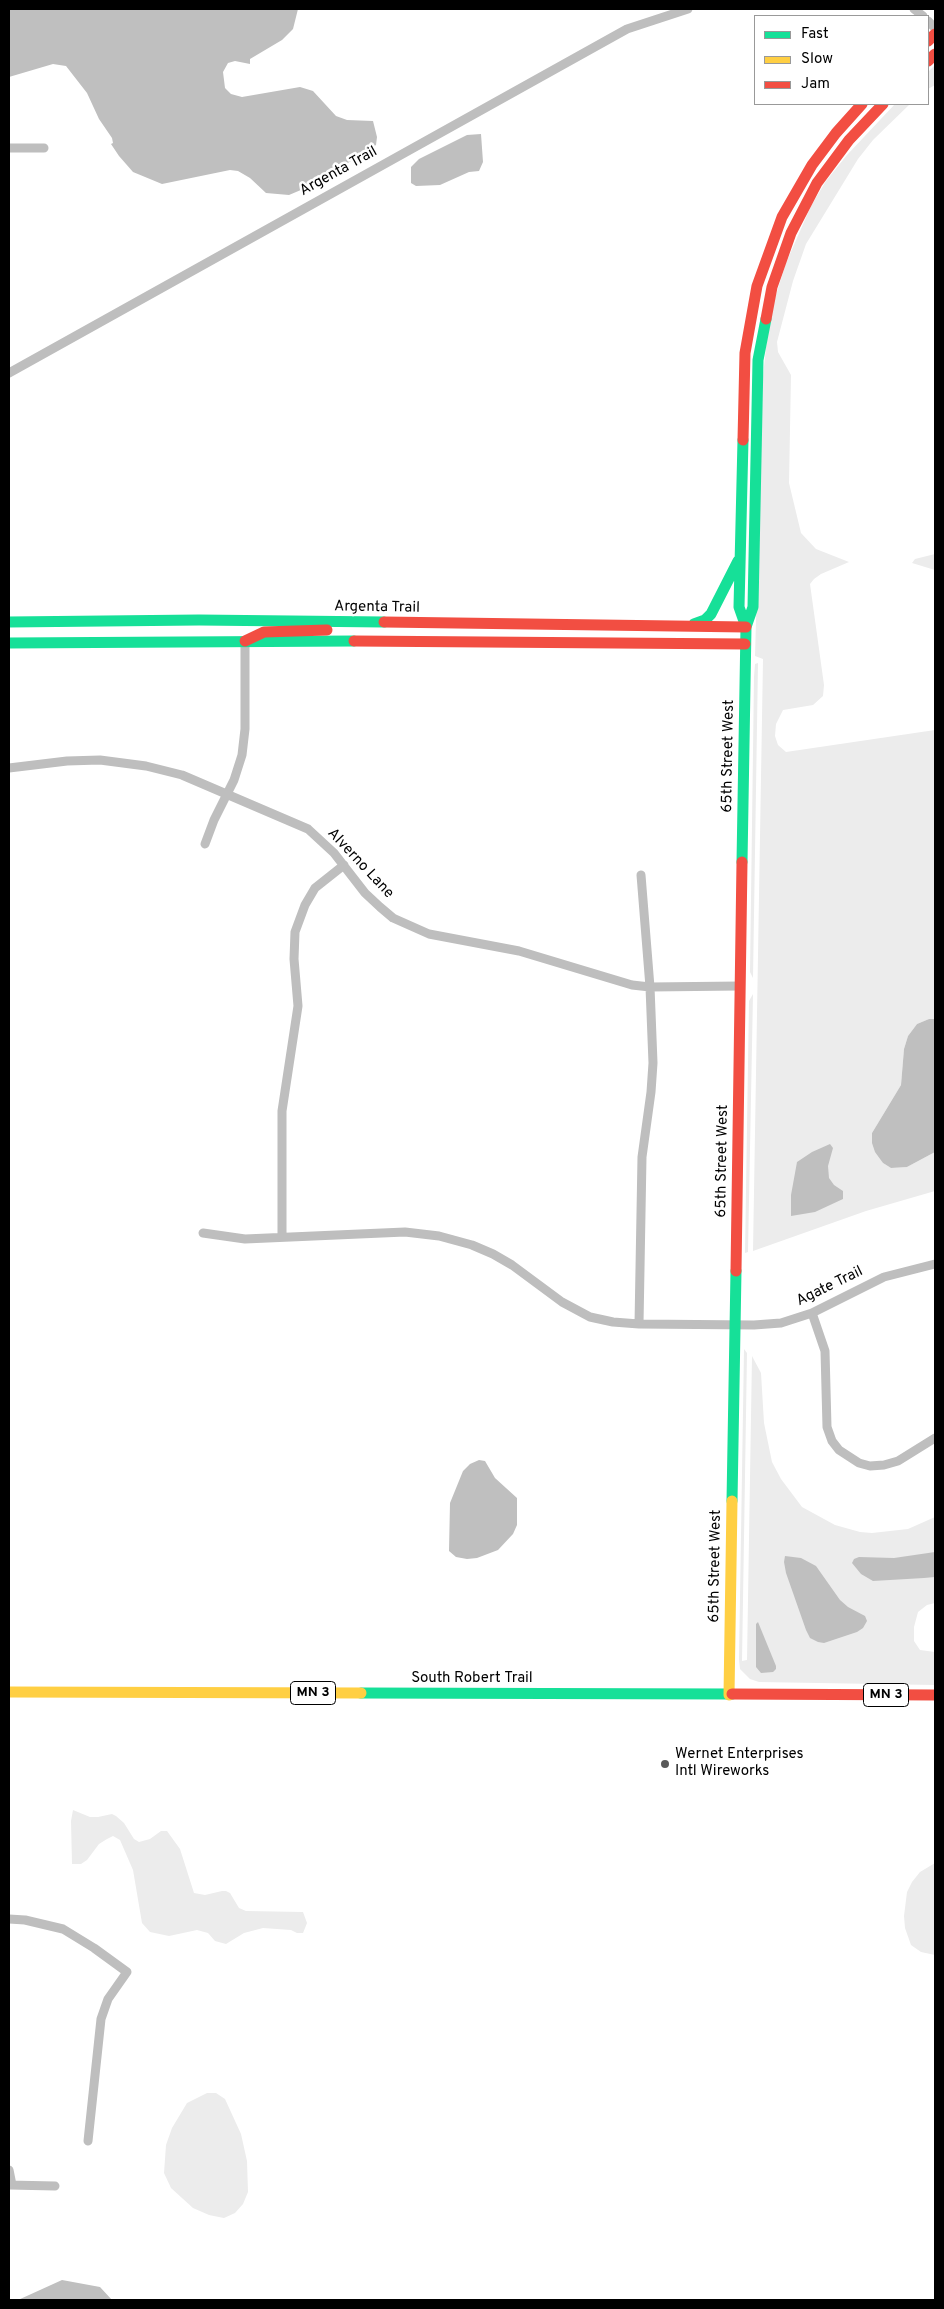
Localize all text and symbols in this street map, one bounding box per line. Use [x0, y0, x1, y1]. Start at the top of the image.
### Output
legend [754, 15, 929, 105]
text: Fast [801, 25, 829, 44]
text: Slow [801, 50, 833, 69]
text: Jam [801, 75, 830, 94]
street label: Argenta Trail [297, 143, 381, 201]
street label: Argenta Trail [334, 598, 420, 618]
street label: 65th Street West [719, 699, 739, 813]
street label: Alverno Lane [323, 825, 397, 903]
street label: 65th Street West [713, 1104, 733, 1218]
street label: Agate Trail [794, 1263, 866, 1311]
street label: 65th Street West [706, 1509, 726, 1623]
street label: South Robert Trail [411, 1670, 533, 1688]
road number: MN 3 [290, 1682, 336, 1705]
road number: MN 3 [864, 1684, 908, 1706]
place label: Wernet Enterprises Intl Wireworks [675, 1746, 804, 1781]
marker: Wernet Enterprises Intl Wireworks [659, 1758, 671, 1770]

